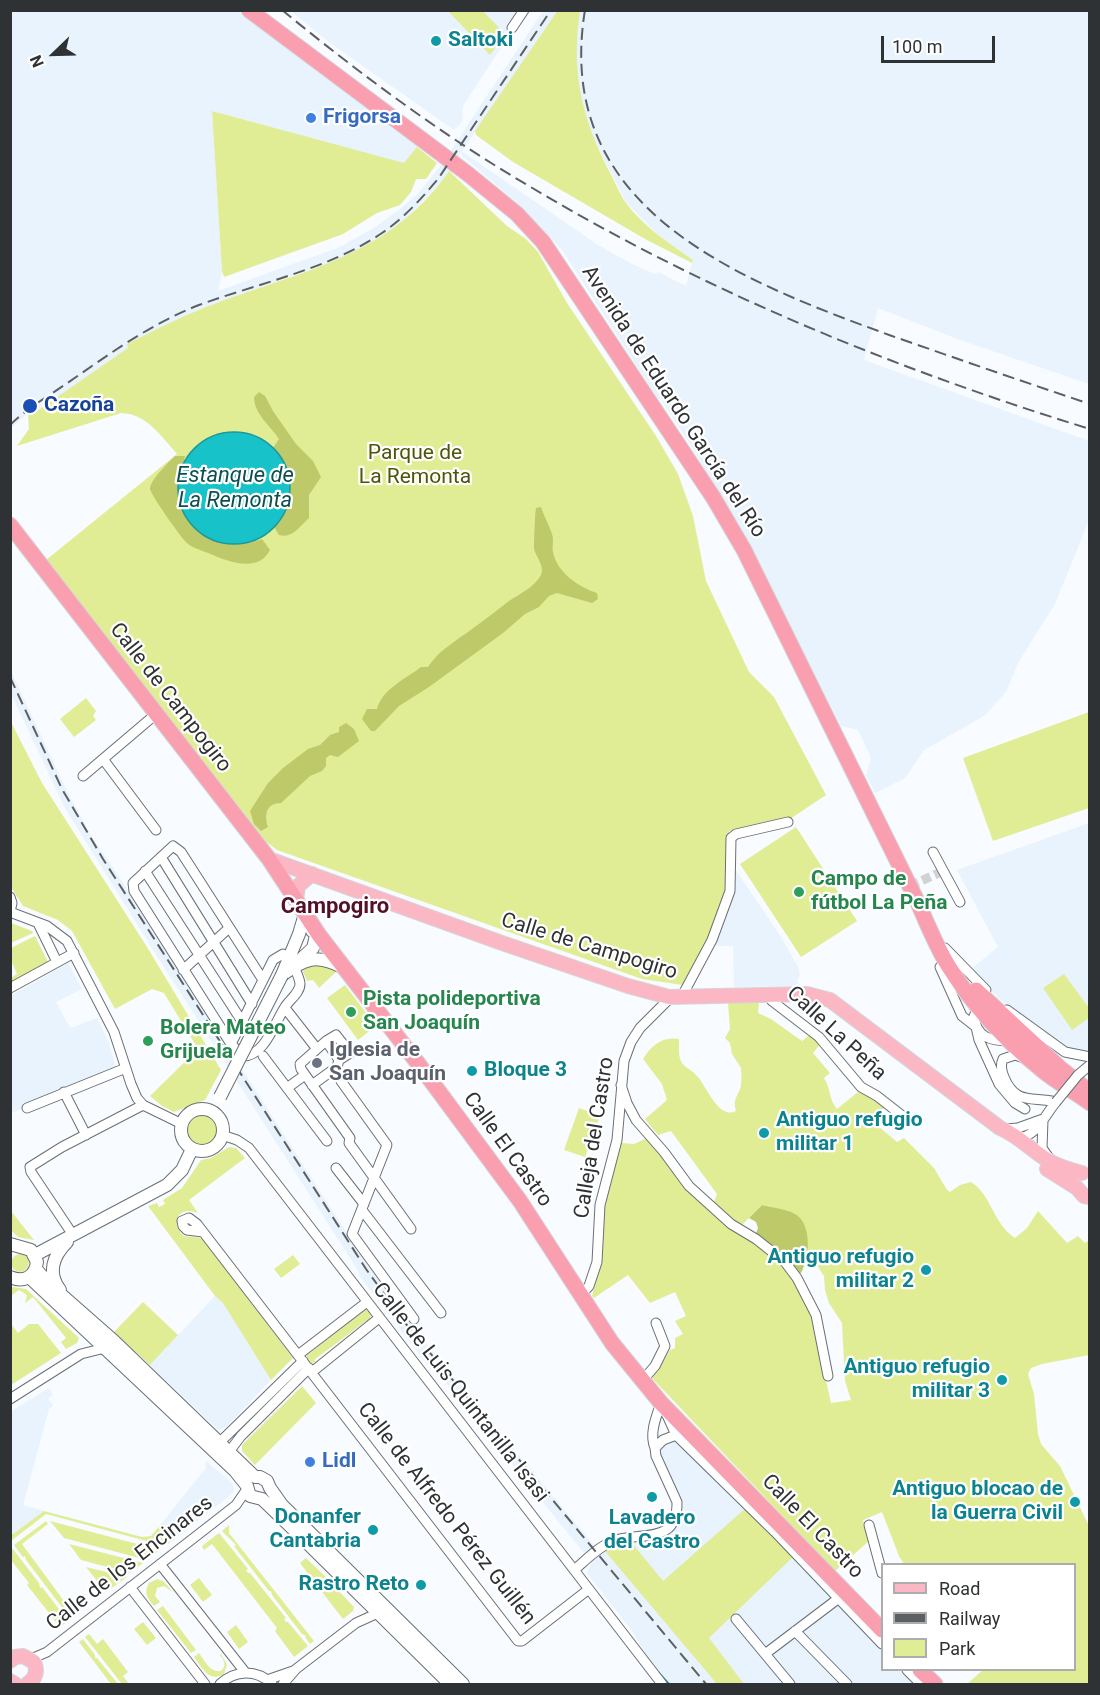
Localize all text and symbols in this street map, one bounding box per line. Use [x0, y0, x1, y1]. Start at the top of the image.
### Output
north arrow [24, 24, 84, 84]
scale bar [884, 24, 998, 62]
place label: Saltoki [448, 28, 513, 54]
marker: Saltoki [429, 34, 443, 48]
text: 100 m [892, 36, 943, 57]
text: N [26, 52, 48, 70]
place label: Frigorsa [323, 105, 401, 131]
marker: Frigorsa [304, 111, 318, 125]
street label: Avenida de Eduardo García del Río [576, 261, 770, 543]
place label: Cazoña [44, 393, 114, 419]
marker: Cazoña [21, 397, 39, 415]
park label: Parque de La Remonta [359, 441, 471, 491]
water label: Estanque de La Remonta [176, 463, 294, 514]
street label: Calle de Campogiro [104, 618, 236, 778]
place label: Campo de fútbol La Peña [811, 867, 947, 917]
marker: Campo de fútbol La Peña [792, 885, 806, 899]
district label: Campogiro [281, 894, 389, 920]
street label: Calle de Campogiro [498, 908, 680, 986]
street label: Calle La Peña [781, 982, 891, 1086]
place label: Pista polideportiva San Joaquín [363, 987, 541, 1037]
marker: Pista polideportiva San Joaquín [344, 1005, 358, 1019]
place label: Bolera Mateo Grijuela [160, 1016, 286, 1066]
marker: Bolera Mateo Grijuela [141, 1034, 155, 1048]
place label: Iglesia de San Joaquín [329, 1038, 446, 1088]
street label: Calleja del Castro [570, 1055, 620, 1221]
marker: Iglesia de San Joaquín [310, 1056, 324, 1070]
place label: Bloque 3 [484, 1058, 567, 1084]
marker: Bloque 3 [465, 1064, 479, 1078]
street label: Calle El Castro [457, 1088, 557, 1212]
place label: Antiguo refugio militar 1 [776, 1108, 923, 1158]
marker: Antiguo refugio militar 1 [757, 1126, 771, 1140]
place label: Antiguo refugio militar 2 [767, 1245, 914, 1295]
marker: Antiguo refugio militar 2 [919, 1263, 933, 1277]
street label: Calle de Luis Quintanilla Isasi [366, 1278, 554, 1508]
place label: Antiguo refugio militar 3 [843, 1355, 990, 1405]
marker: Antiguo refugio militar 3 [995, 1373, 1009, 1387]
street label: Calle de Alfredo Pérez Guillén [351, 1398, 541, 1630]
place label: Lidl [322, 1449, 356, 1475]
marker: Lidl [303, 1455, 317, 1469]
street label: Calle El Castro [756, 1469, 868, 1585]
place label: Antiguo blocao de la Guerra Civil [892, 1477, 1063, 1527]
marker: Lavadero del Castro [645, 1490, 659, 1504]
street label: Calle de los Encinares [42, 1491, 218, 1637]
marker: Antiguo blocao de la Guerra Civil [1068, 1495, 1082, 1509]
place label: Donanfer Cantabria [270, 1505, 361, 1555]
place label: Lavadero del Castro [604, 1506, 700, 1556]
marker: Donanfer Cantabria [366, 1523, 380, 1537]
legend [881, 1563, 1076, 1671]
place label: Rastro Reto [298, 1572, 409, 1598]
marker: Rastro Reto [414, 1578, 428, 1592]
text: Road [939, 1578, 980, 1599]
text: Railway [939, 1608, 1000, 1629]
text: Park [939, 1638, 975, 1659]

